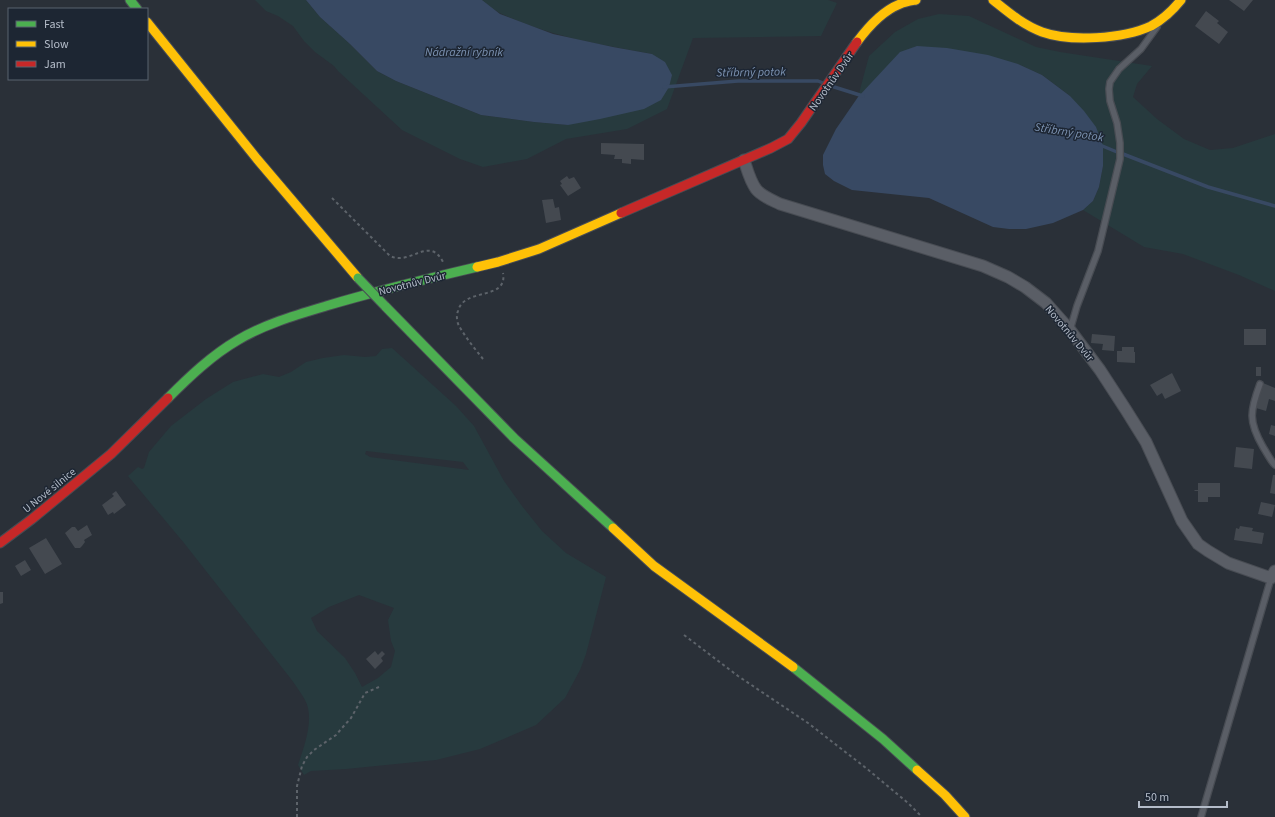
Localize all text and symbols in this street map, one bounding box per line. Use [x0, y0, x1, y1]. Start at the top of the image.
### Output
legend [8, 8, 148, 80]
text: Fast [44, 16, 64, 33]
text: Slow [44, 36, 69, 53]
water label: Nádražní rybník [425, 44, 503, 61]
street label: Novotnův Dvůr [806, 49, 857, 114]
text: Jam [44, 56, 66, 73]
water label: Stříbrný potok [716, 63, 786, 82]
water label: Stříbrný potok [1033, 119, 1105, 146]
street label: Novotnův Dvůr [377, 268, 447, 299]
street label: Novotnův Dvůr [1042, 302, 1098, 365]
street label: U Nové silnice [20, 464, 79, 516]
scale bar [1139, 783, 1227, 809]
text: 50 m [1145, 789, 1169, 806]

